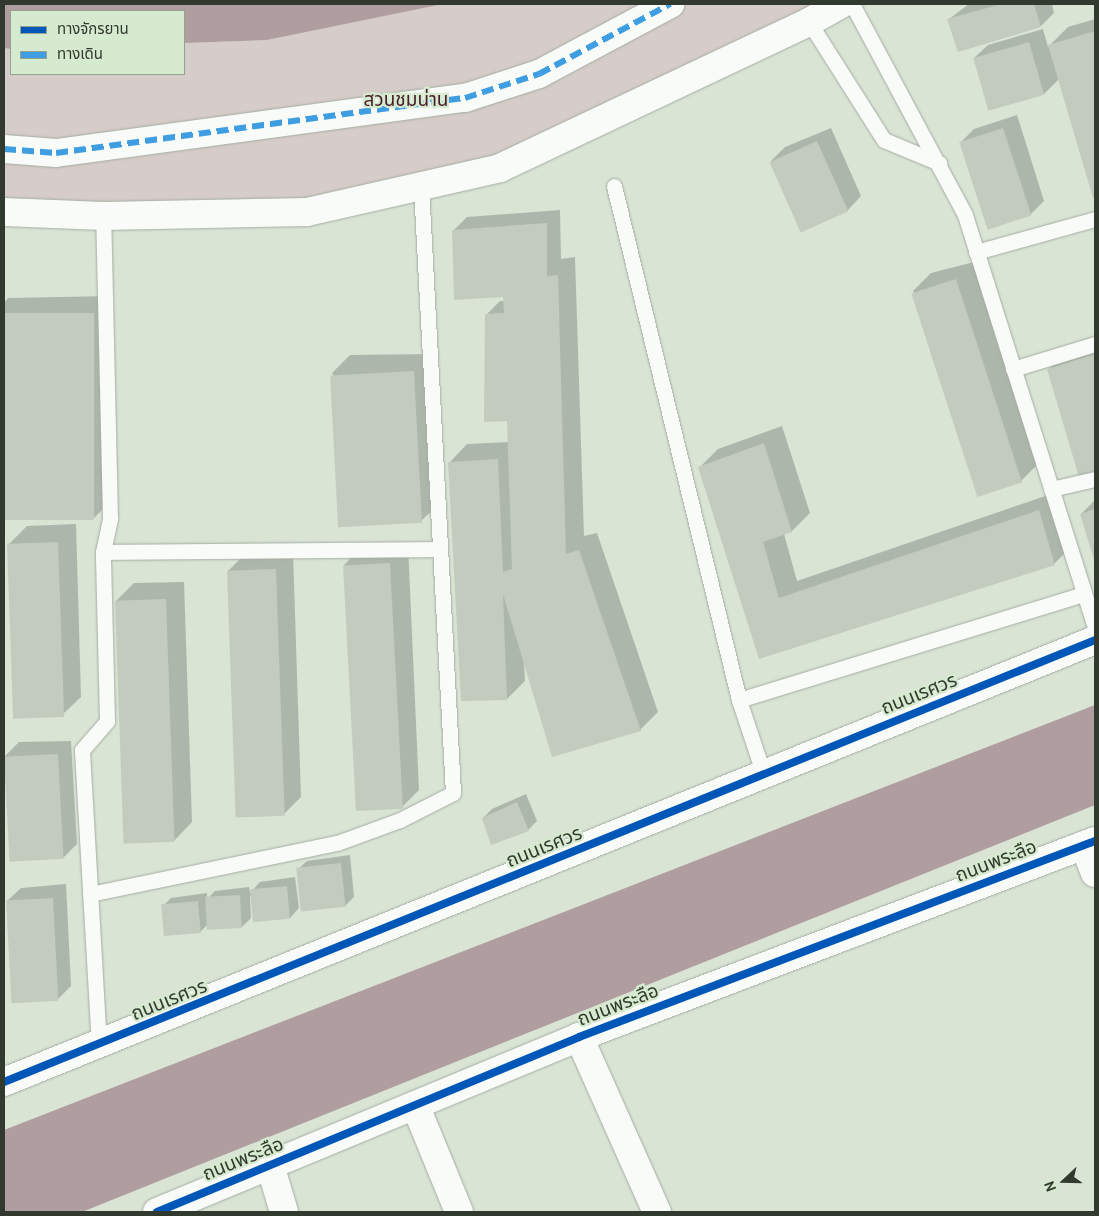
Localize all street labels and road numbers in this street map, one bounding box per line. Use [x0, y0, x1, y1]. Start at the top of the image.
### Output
street label: ถนนเรศวร [878, 668, 960, 720]
street label: ถนนเรศวร [503, 821, 585, 873]
street label: ถนนพระลือ [952, 835, 1040, 887]
street label: ถนนเรศวร [128, 974, 210, 1026]
street label: ถนนพระลือ [574, 979, 662, 1031]
street label: ถนนพระลือ [199, 1132, 287, 1186]

